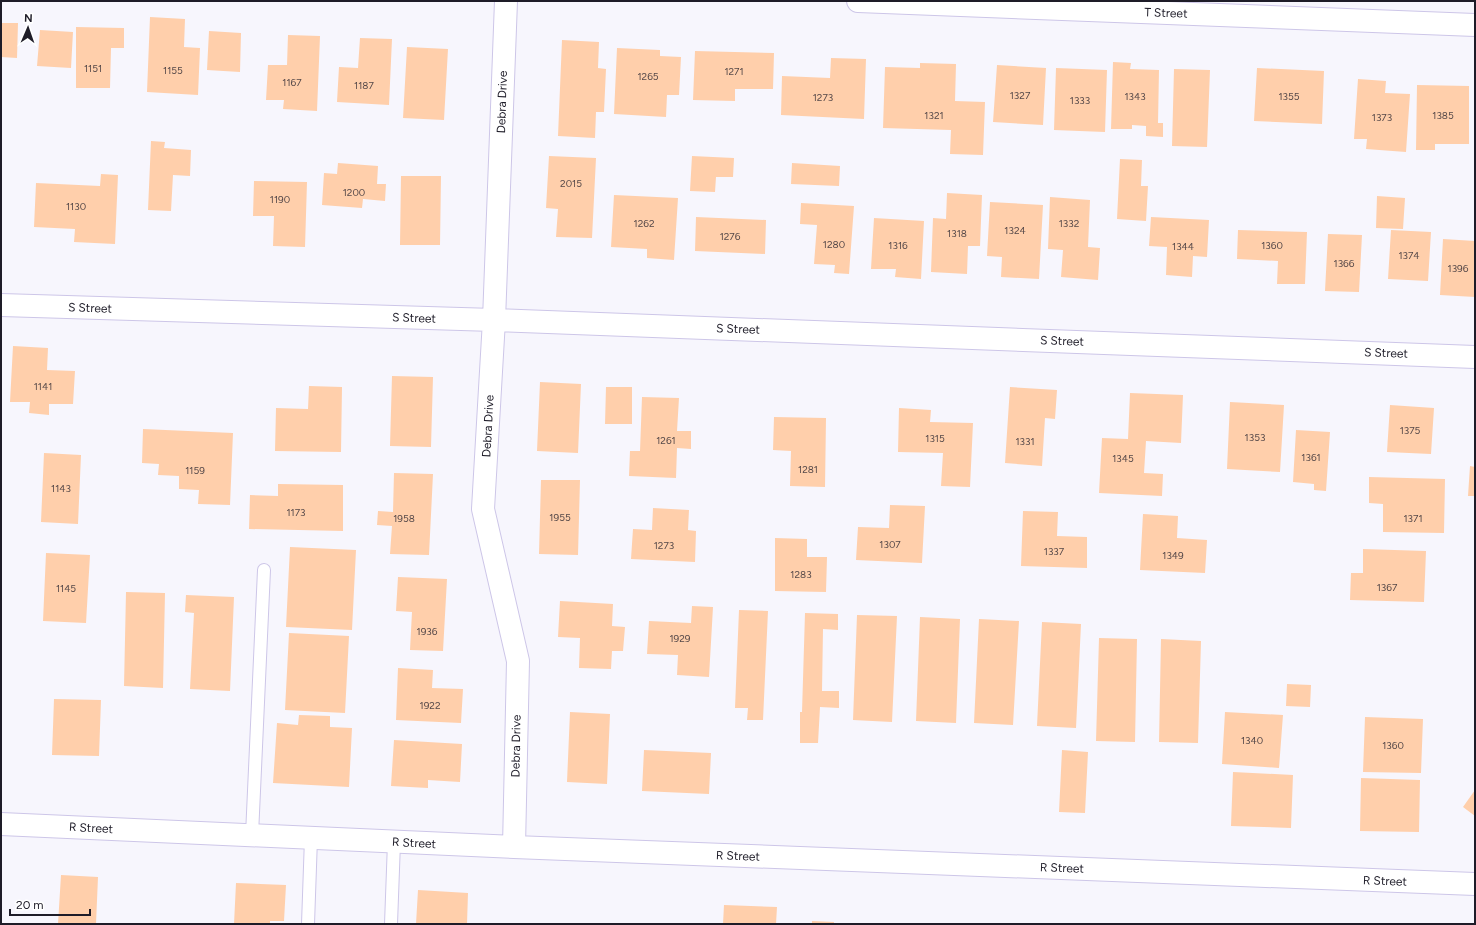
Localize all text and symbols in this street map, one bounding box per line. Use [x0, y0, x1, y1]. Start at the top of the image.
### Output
street label: T Street [1144, 5, 1188, 21]
north arrow [8, 8, 48, 48]
text: N [24, 12, 33, 25]
house number: 1151 [84, 62, 102, 75]
house number: 1155 [163, 64, 183, 77]
house number: 1271 [724, 65, 744, 78]
street label: Debra Drive [494, 70, 510, 134]
house number: 1265 [637, 70, 659, 83]
house number: 1167 [282, 76, 302, 89]
house number: 1187 [354, 79, 375, 92]
house number: 1327 [1010, 89, 1031, 102]
house number: 1343 [1124, 90, 1146, 103]
house number: 1355 [1278, 90, 1300, 103]
house number: 1273 [813, 91, 833, 104]
house number: 1333 [1070, 94, 1090, 107]
house number: 1321 [924, 109, 944, 122]
house number: 1385 [1432, 109, 1454, 122]
house number: 1373 [1372, 111, 1392, 124]
house number: 2015 [560, 177, 582, 190]
house number: 1200 [343, 186, 365, 199]
house number: 1190 [270, 193, 290, 206]
house number: 1130 [66, 200, 86, 213]
house number: 1262 [634, 217, 654, 230]
house number: 1332 [1059, 217, 1079, 230]
house number: 1324 [1004, 224, 1026, 237]
house number: 1318 [947, 227, 967, 240]
house number: 1276 [720, 230, 741, 243]
house number: 1280 [823, 238, 845, 251]
house number: 1316 [888, 239, 908, 252]
house number: 1360 [1261, 239, 1283, 252]
house number: 1344 [1172, 240, 1194, 253]
house number: 1374 [1398, 249, 1420, 262]
house number: 1366 [1334, 257, 1355, 270]
house number: 1396 [1448, 262, 1469, 275]
street label: S Street [68, 300, 113, 316]
street label: S Street [392, 310, 437, 326]
street label: S Street [716, 321, 761, 337]
street label: S Street [1040, 333, 1085, 349]
street label: S Street [1364, 345, 1409, 361]
house number: 1141 [34, 380, 52, 393]
street label: Debra Drive [479, 394, 497, 458]
house number: 1375 [1400, 424, 1421, 437]
house number: 1353 [1245, 431, 1265, 444]
house number: 1315 [925, 432, 945, 445]
house number: 1261 [656, 434, 676, 447]
house number: 1331 [1015, 435, 1035, 448]
house number: 1361 [1301, 451, 1321, 464]
house number: 1345 [1112, 452, 1134, 465]
house number: 1281 [798, 463, 818, 476]
house number: 1159 [185, 464, 205, 477]
house number: 1143 [51, 482, 71, 495]
house number: 1173 [286, 506, 306, 519]
house number: 1955 [549, 511, 571, 524]
house number: 1958 [393, 512, 415, 525]
house number: 1371 [1403, 512, 1423, 525]
house number: 1307 [879, 538, 901, 551]
house number: 1273 [654, 539, 674, 552]
house number: 1337 [1044, 545, 1065, 558]
house number: 1349 [1162, 549, 1184, 562]
house number: 1283 [790, 568, 812, 581]
house number: 1367 [1377, 581, 1398, 594]
house number: 1145 [56, 582, 76, 595]
house number: 1936 [417, 625, 438, 638]
house number: 1929 [669, 632, 691, 645]
house number: 1922 [420, 699, 440, 712]
street label: Debra Drive [508, 714, 524, 777]
house number: 1340 [1241, 734, 1263, 747]
house number: 1360 [1382, 739, 1404, 752]
street label: R Street [69, 820, 114, 836]
street label: R Street [392, 835, 437, 851]
street label: R Street [716, 848, 761, 864]
street label: R Street [1040, 860, 1085, 876]
street label: R Street [1363, 873, 1408, 889]
scale bar [10, 891, 90, 917]
text: 20 m [16, 898, 44, 912]

